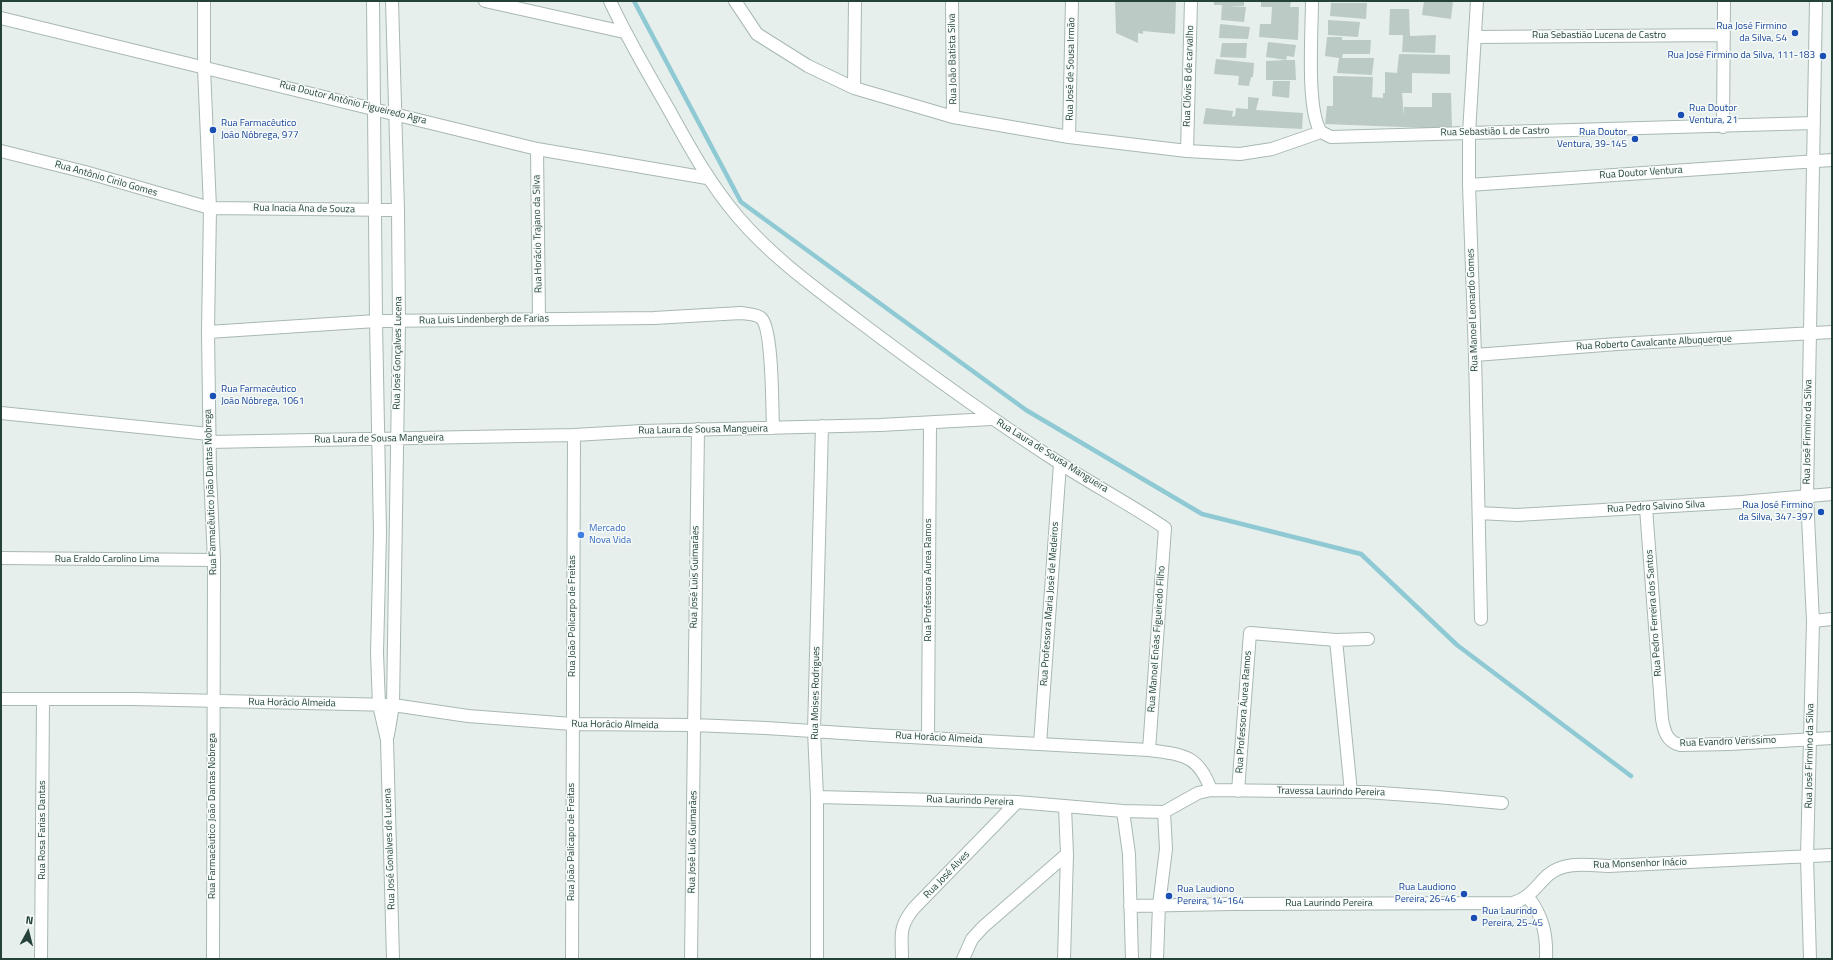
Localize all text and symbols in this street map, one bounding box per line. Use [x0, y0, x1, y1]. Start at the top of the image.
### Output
street label: Rua João Batista Silva [946, 13, 960, 105]
street label: Rua José de Sousa Irmão [1064, 17, 1078, 121]
place label: Rua José Firmino da Silva, 54 [1716, 21, 1787, 44]
street label: Rua Clóvis B de carvalho [1181, 25, 1197, 127]
marker: Rua José Firmino da Silva, 54 [1790, 28, 1800, 38]
street label: Rua Sebastião Lucena de Castro [1532, 30, 1666, 42]
place label: Rua José Firmino da Silva, 111-183 [1667, 50, 1815, 62]
marker: Rua José Firmino da Silva, 111-183 [1818, 51, 1828, 61]
street label: Rua Doutor Antônio Figueiredo Agra [278, 79, 428, 127]
place label: Rua Doutor Ventura, 21 [1689, 103, 1738, 126]
marker: Rua Doutor Ventura, 21 [1676, 110, 1686, 120]
place label: Rua Farmacêutico João Nóbrega, 977 [221, 118, 299, 142]
marker: Rua Farmacêutico João Nóbrega, 977 [208, 125, 218, 135]
street label: Rua Sebastião L de Castro [1440, 125, 1550, 139]
place label: Rua Doutor Ventura, 39-145 [1557, 127, 1627, 150]
marker: Rua Doutor Ventura, 39-145 [1630, 134, 1640, 144]
street label: Rua Antônio Cirilo Gomes [53, 159, 159, 199]
street label: Rua Doutor Ventura [1599, 164, 1683, 182]
street label: Rua Horácio Trajano da Silva [531, 175, 545, 293]
street label: Rua Inacia Ana de Souza [253, 202, 355, 216]
street label: Rua Manoel Leonardo Gomes [1465, 248, 1481, 372]
street label: Rua José Gonçalves Lucena [391, 296, 405, 410]
street label: Rua Luis Lindenbergh de Farias [419, 313, 549, 327]
street label: Rua Roberto Cavalcante Albuquerque [1576, 333, 1732, 353]
street label: Rua José Firmino da Silva [1801, 379, 1815, 485]
place label: Rua Farmacêutico João Nóbrega, 1061 [221, 384, 304, 408]
marker: Rua Farmacêutico João Nóbrega, 1061 [208, 391, 218, 401]
street label: Rua Farmacêutico João Dantas Nobrega [202, 409, 220, 575]
street label: Rua Laura de Sousa Mangueira [994, 417, 1110, 495]
street label: Rua Laura de Sousa Mangueira [638, 423, 768, 437]
street label: Rua Laura de Sousa Mangueira [314, 432, 444, 446]
street label: Rua Pedro Salvino Silva [1607, 498, 1705, 516]
place label: Rua José Firmino da Silva, 347-397 [1738, 500, 1813, 524]
marker: Rua José Firmino da Silva, 347-397 [1816, 507, 1826, 517]
street label: Rua Professora Aurea Ramos [923, 518, 935, 642]
street label: Rua Professora Maria José de Medeiros [1038, 521, 1062, 687]
place label: Mercado Nova Vida [589, 523, 631, 546]
street label: Rua José Luis Guimarães [688, 525, 702, 629]
marker: Mercado Nova Vida [576, 530, 586, 540]
street label: Rua Pedro Ferreira dos Santos [1644, 549, 1664, 677]
street label: Rua Eraldo Carolino Lima [55, 554, 159, 566]
street label: Rua João Policarpo de Freitas [567, 555, 579, 677]
street label: Rua Manoel Enéas Figueiredo Filho [1146, 565, 1168, 713]
street label: Rua Moises Rodrigues [809, 646, 823, 740]
street label: Rua Professora Áurea Ramos [1234, 650, 1254, 774]
street label: Rua Horácio Almeida [248, 696, 336, 710]
street label: Rua José Firmino da Silva [1803, 703, 1817, 809]
street label: Rua Horácio Almeida [571, 718, 659, 732]
street label: Rua Horácio Almeida [895, 730, 983, 746]
street label: Rua Farmacêutico João Dantas Nobrega [207, 733, 219, 899]
street label: Rua Evandro Verissimo [1680, 734, 1776, 750]
street label: Rua Rosa Farias Dantas [37, 780, 49, 880]
street label: Rua João Palicapo de Freitas [566, 783, 578, 901]
street label: Travessa Laurindo Pereira [1277, 785, 1385, 799]
street label: Rua José Gonalves de Lucena [382, 788, 398, 910]
street label: Rua José Luís Guimarães [686, 790, 700, 894]
street label: Rua Laurindo Pereira [926, 793, 1014, 809]
street label: Rua José Alves [921, 849, 973, 901]
street label: Rua Monsenhor Inácio [1593, 856, 1687, 872]
place label: Rua Laudiono Pereira, 26-46 [1395, 882, 1456, 906]
place label: Rua Laudiono Pereira, 14-164 [1177, 884, 1244, 908]
marker: Rua Laudiono Pereira, 26-46 [1459, 889, 1469, 899]
marker: Rua Laudiono Pereira, 14-164 [1164, 891, 1174, 901]
street label: Rua Laurindo Pereira [1285, 898, 1373, 910]
place label: Rua Laurindo Pereira, 25-45 [1482, 906, 1543, 930]
north arrow [8, 912, 48, 952]
text: N [25, 912, 34, 928]
marker: Rua Laurindo Pereira, 25-45 [1469, 913, 1479, 923]

